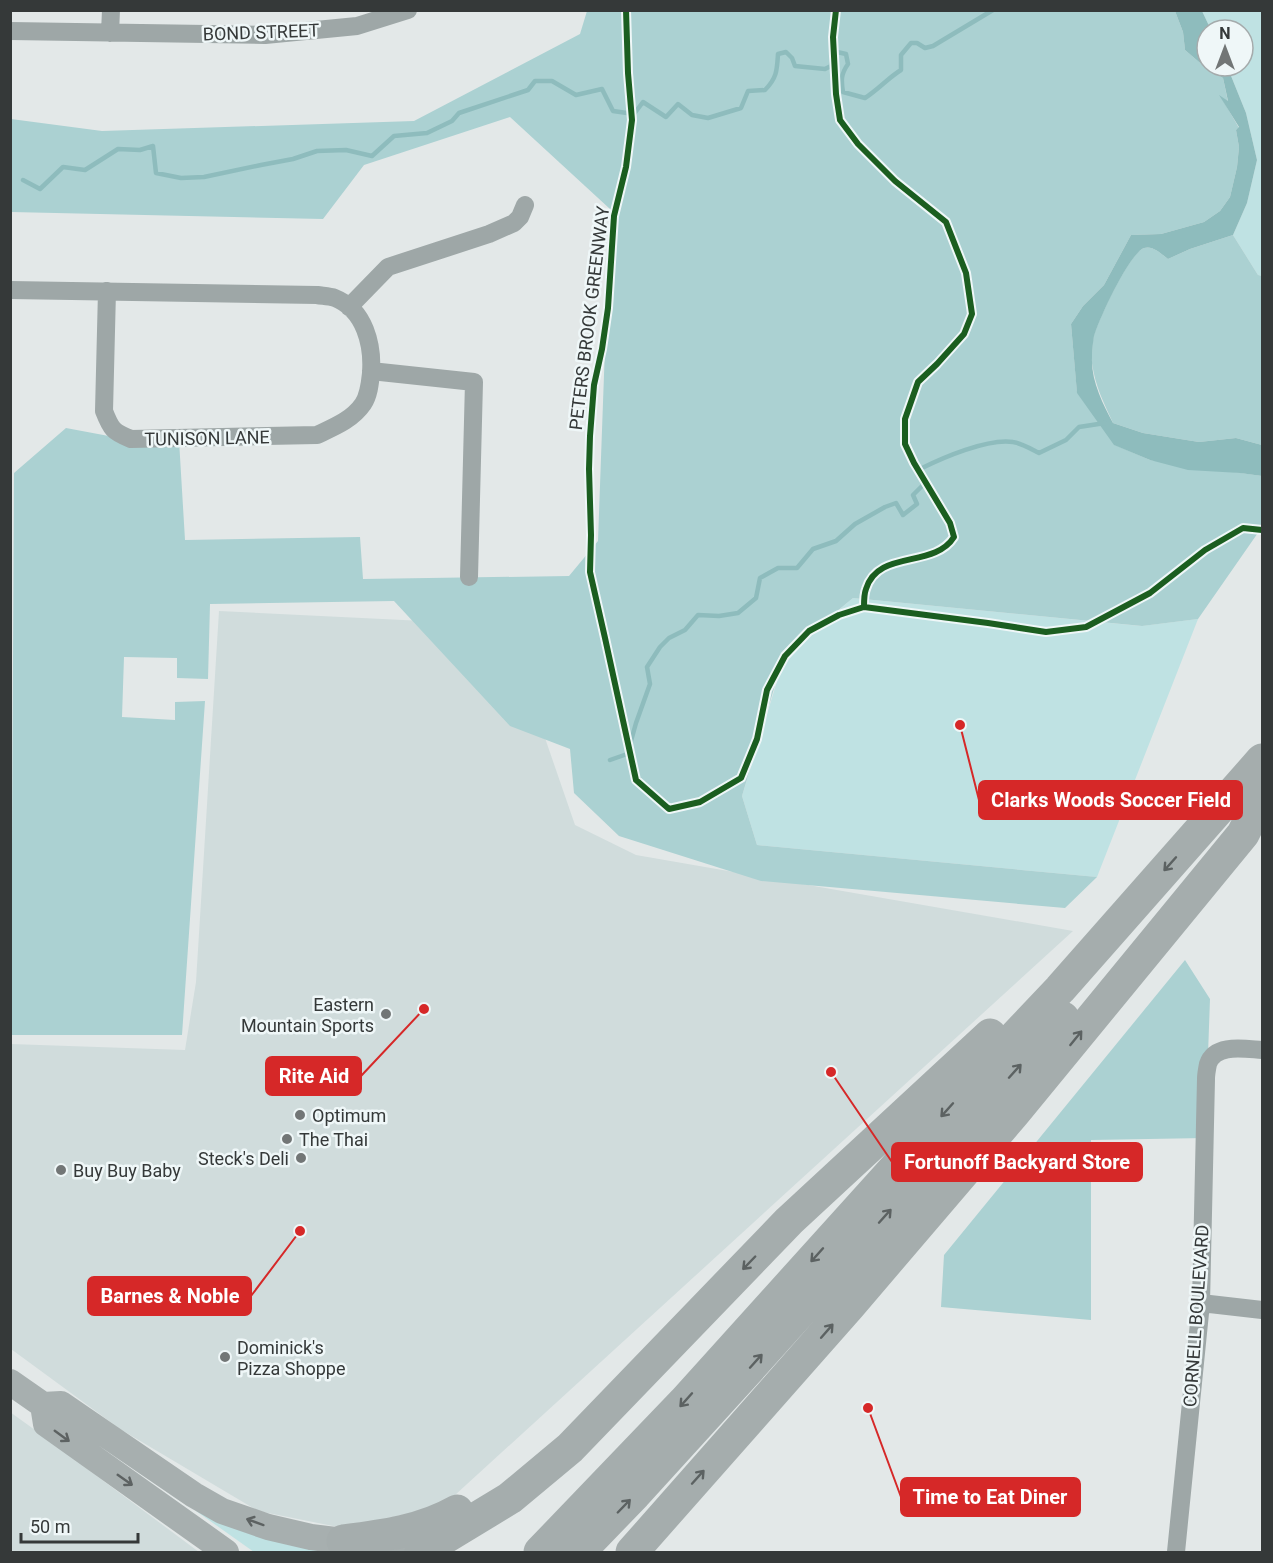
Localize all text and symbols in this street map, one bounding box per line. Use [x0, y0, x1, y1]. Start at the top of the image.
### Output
north arrow [1195, 18, 1255, 78]
street label: BOND STREET [202, 19, 320, 45]
text: N [1219, 24, 1231, 43]
street label: PETERS BROOK GREENWAY [565, 204, 613, 431]
street label: TUNISON LANE [144, 426, 270, 450]
callout: Clarks Woods Soccer Field [979, 781, 1242, 819]
text: Clarks Woods Soccer Field [991, 788, 1231, 812]
one-way arrow [1163, 856, 1177, 871]
place label: Eastern Mountain Sports [241, 994, 374, 1036]
marker: Eastern Mountain Sports [379, 1007, 393, 1021]
one-way arrow [1069, 1030, 1082, 1046]
callout: Rite Aid [266, 1057, 361, 1095]
one-way arrow [1008, 1063, 1022, 1078]
text: Rite Aid [279, 1064, 349, 1088]
one-way arrow [940, 1102, 954, 1117]
place label: Optimum [312, 1105, 386, 1126]
marker: Optimum [293, 1108, 307, 1122]
place label: The Thai [299, 1129, 368, 1150]
marker: The Thai [280, 1132, 294, 1146]
callout: Fortunoff Backyard Store [892, 1143, 1142, 1181]
place label: Steck's Deli [198, 1148, 289, 1169]
text: Fortunoff Backyard Store [904, 1150, 1130, 1174]
marker: Steck's Deli [294, 1151, 308, 1165]
place label: Buy Buy Baby [73, 1160, 181, 1181]
marker: Buy Buy Baby [54, 1163, 68, 1177]
one-way arrow [878, 1209, 892, 1224]
street label: CORNELL BOULEVARD [1179, 1224, 1213, 1408]
one-way arrow [810, 1247, 824, 1262]
one-way arrow [742, 1256, 756, 1271]
callout: Barnes & Noble [88, 1277, 251, 1315]
text: Barnes & Noble [101, 1284, 240, 1308]
one-way arrow [820, 1324, 834, 1339]
place label: Dominick's Pizza Shoppe [237, 1337, 345, 1379]
marker: Dominick's Pizza Shoppe [218, 1350, 232, 1364]
one-way arrow [749, 1354, 763, 1369]
one-way arrow [679, 1392, 693, 1407]
one-way arrow [54, 1430, 70, 1442]
one-way arrow [691, 1470, 705, 1485]
one-way arrow [116, 1474, 132, 1486]
callout: Time to Eat Diner [901, 1478, 1080, 1516]
text: Time to Eat Diner [913, 1485, 1068, 1509]
one-way arrow [617, 1498, 632, 1513]
scale bar [21, 1506, 138, 1544]
text: 50 m [30, 1516, 70, 1537]
one-way arrow [246, 1516, 265, 1527]

